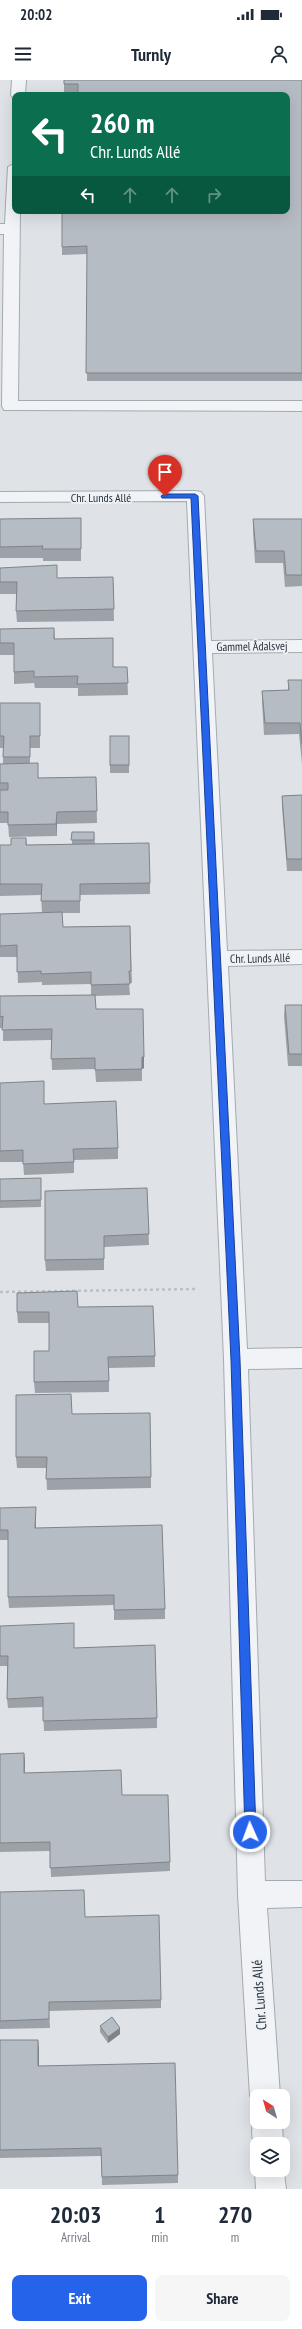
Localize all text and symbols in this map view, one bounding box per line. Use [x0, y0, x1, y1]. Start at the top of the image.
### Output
text: 20:02 [20, 5, 52, 24]
icon: menu [12, 43, 34, 65]
text: Turnly [131, 43, 171, 66]
icon: person [268, 43, 290, 65]
text: 260 m [90, 104, 154, 141]
icon: left [24, 108, 76, 160]
text: Chr. Lunds Allé [90, 140, 180, 163]
icon: left [77, 184, 99, 206]
icon: ahead [119, 184, 141, 206]
icon: ahead [161, 184, 183, 206]
icon: right [203, 184, 225, 206]
pin [148, 455, 182, 496]
icon: arrive [154, 461, 176, 483]
street label: Chr. Lunds Allé [71, 490, 131, 505]
street label: Gammel Ådalsvej [216, 638, 288, 654]
street label: Chr. Lunds Allé [230, 950, 290, 966]
position arrow [229, 1811, 271, 1853]
street label: Chr. Lunds Allé [248, 1959, 270, 2031]
north arrow [250, 2089, 290, 2129]
map controls [250, 2089, 290, 2177]
button: layers [250, 2137, 290, 2177]
text: 20:03 [50, 2199, 102, 2230]
text: 1 [154, 2199, 165, 2230]
text: 270 [218, 2199, 252, 2230]
text: Arrival [61, 2229, 90, 2246]
text: min [151, 2229, 168, 2246]
text: m [231, 2229, 239, 2246]
button: Exit [12, 2275, 147, 2321]
button: Share [155, 2275, 290, 2321]

